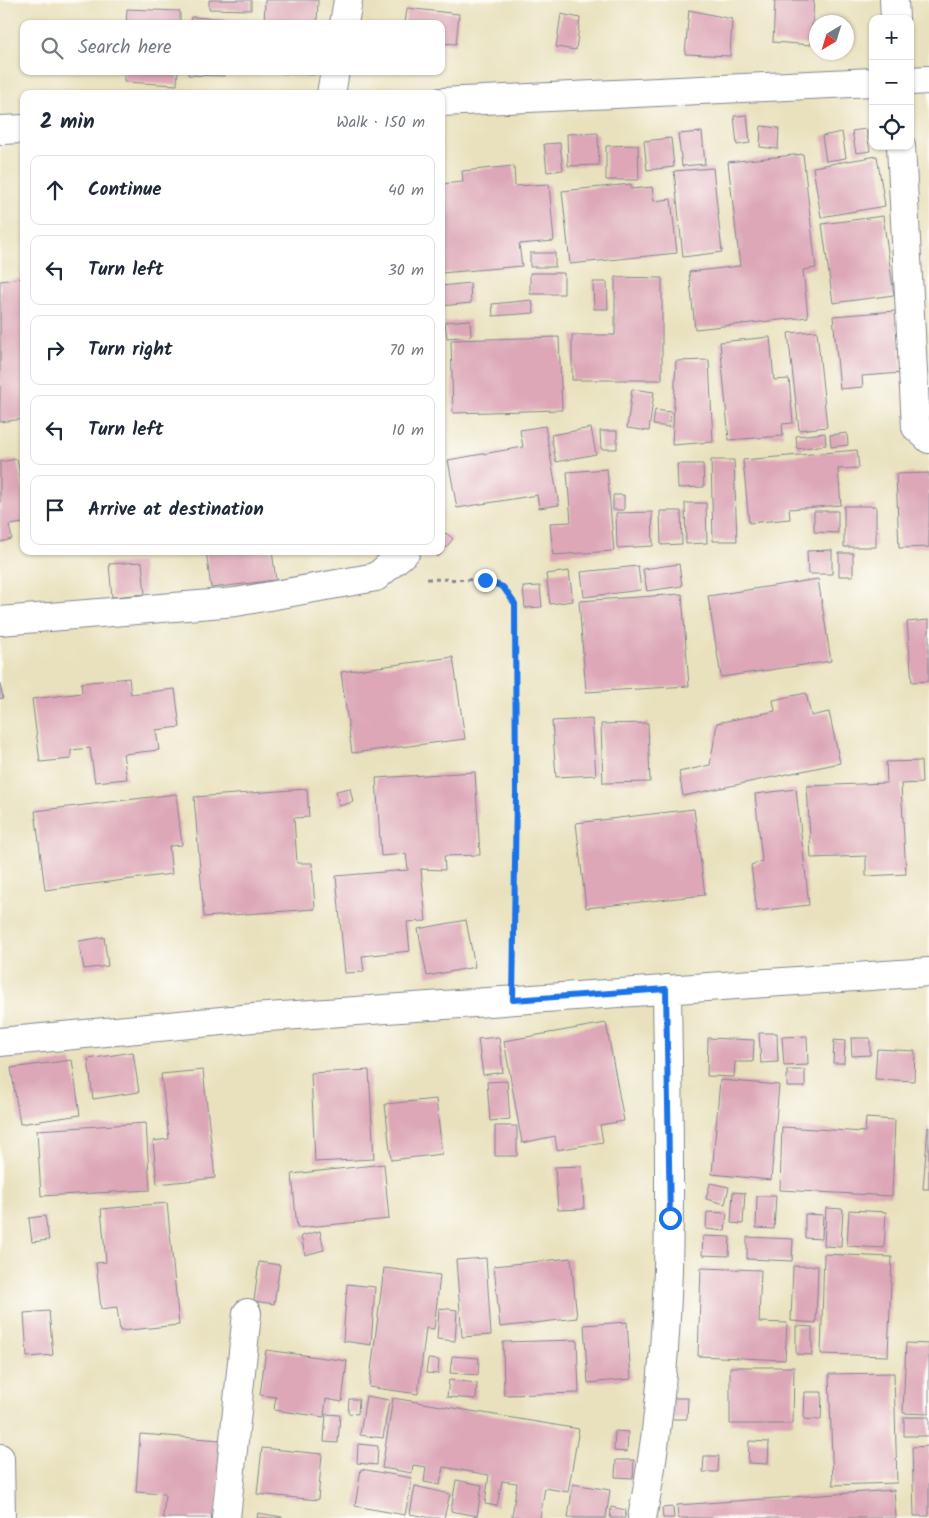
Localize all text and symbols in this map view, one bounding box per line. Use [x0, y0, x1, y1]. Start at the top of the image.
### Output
north arrow [809, 15, 854, 60]
map controls [869, 15, 914, 150]
button: + [869, 15, 914, 60]
search box [20, 20, 445, 75]
text: Search here [78, 33, 172, 63]
icon: search [38, 34, 66, 62]
button: − [869, 60, 914, 105]
button: locate [869, 105, 914, 150]
text: 2 min [40, 106, 95, 139]
text: Walk · 150 m [336, 110, 425, 135]
text: Continue [88, 175, 161, 205]
icon: ahead [41, 176, 69, 204]
text: 40 m [388, 178, 424, 203]
text: Turn left [88, 255, 163, 285]
icon: left [41, 256, 69, 284]
text: 30 m [388, 258, 424, 283]
text: Turn right [88, 335, 173, 365]
icon: right [41, 336, 69, 364]
text: 70 m [389, 338, 424, 363]
text: Turn left [88, 415, 163, 445]
icon: left [41, 416, 69, 444]
text: 10 m [392, 418, 424, 443]
text: Arrive at destination [88, 495, 264, 525]
icon: arrive [41, 496, 69, 524]
route end [474, 569, 497, 592]
route start [659, 1207, 682, 1230]

